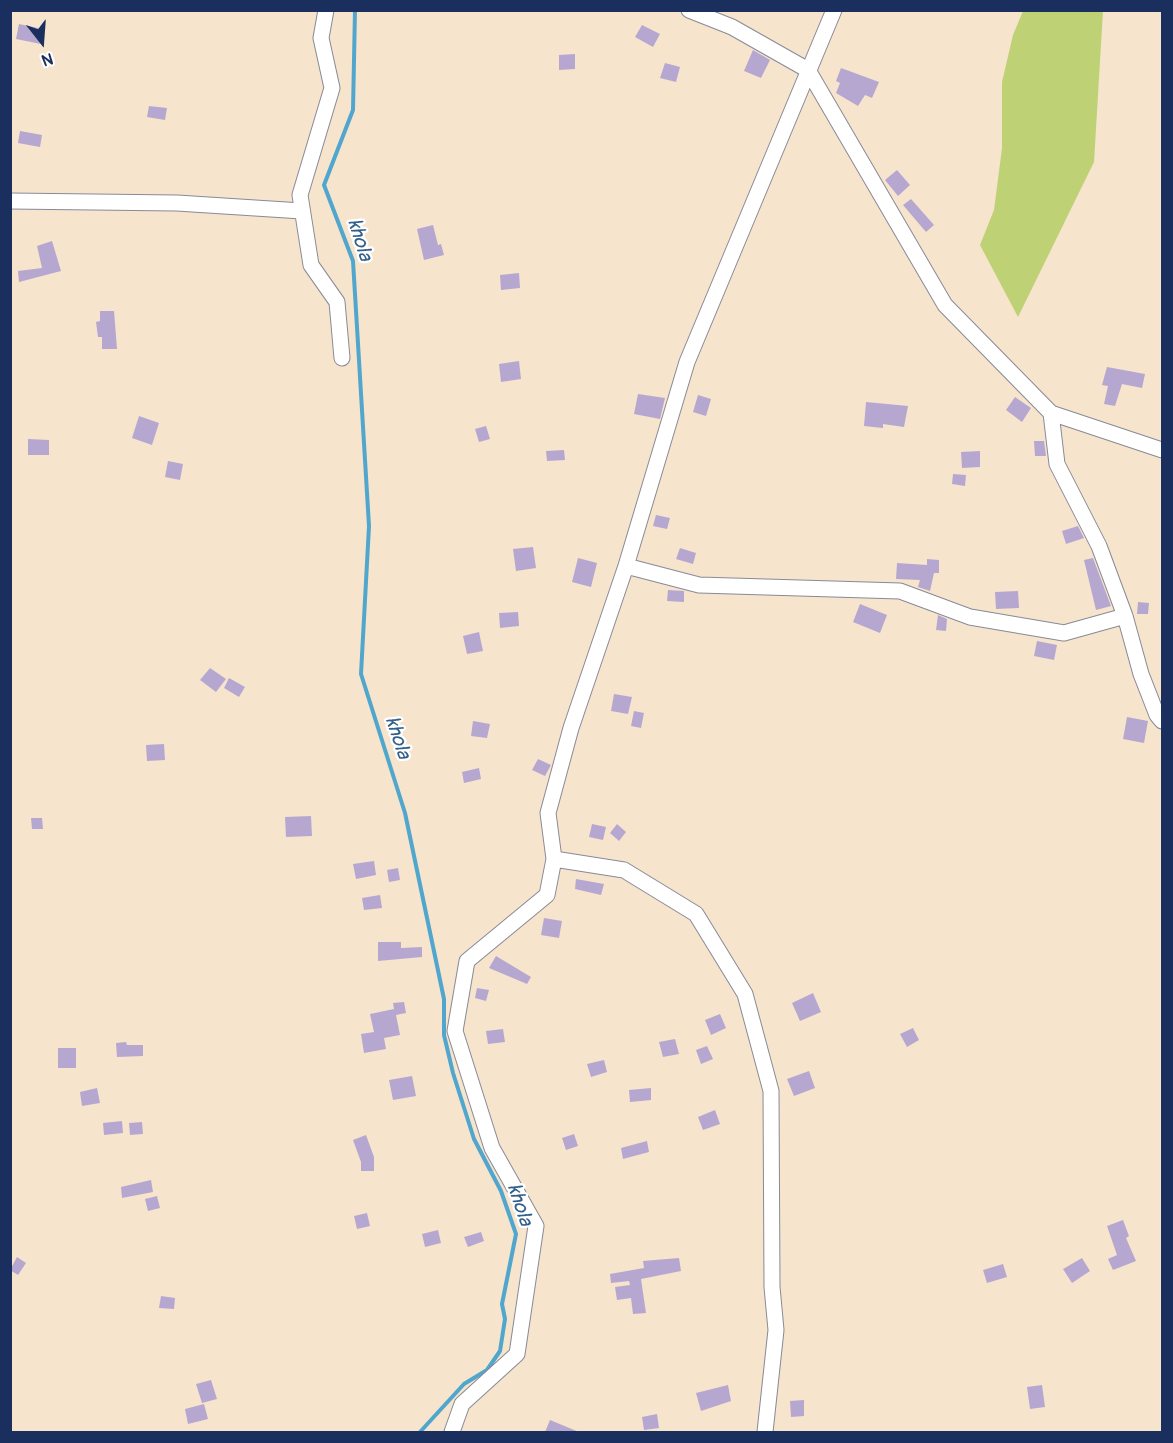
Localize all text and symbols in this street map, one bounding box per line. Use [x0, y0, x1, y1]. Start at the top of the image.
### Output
north arrow [12, 12, 72, 72]
text: N [39, 48, 55, 70]
water label: khola [341, 216, 377, 264]
water label: khola [379, 714, 415, 762]
water label: khola [501, 1181, 537, 1229]

